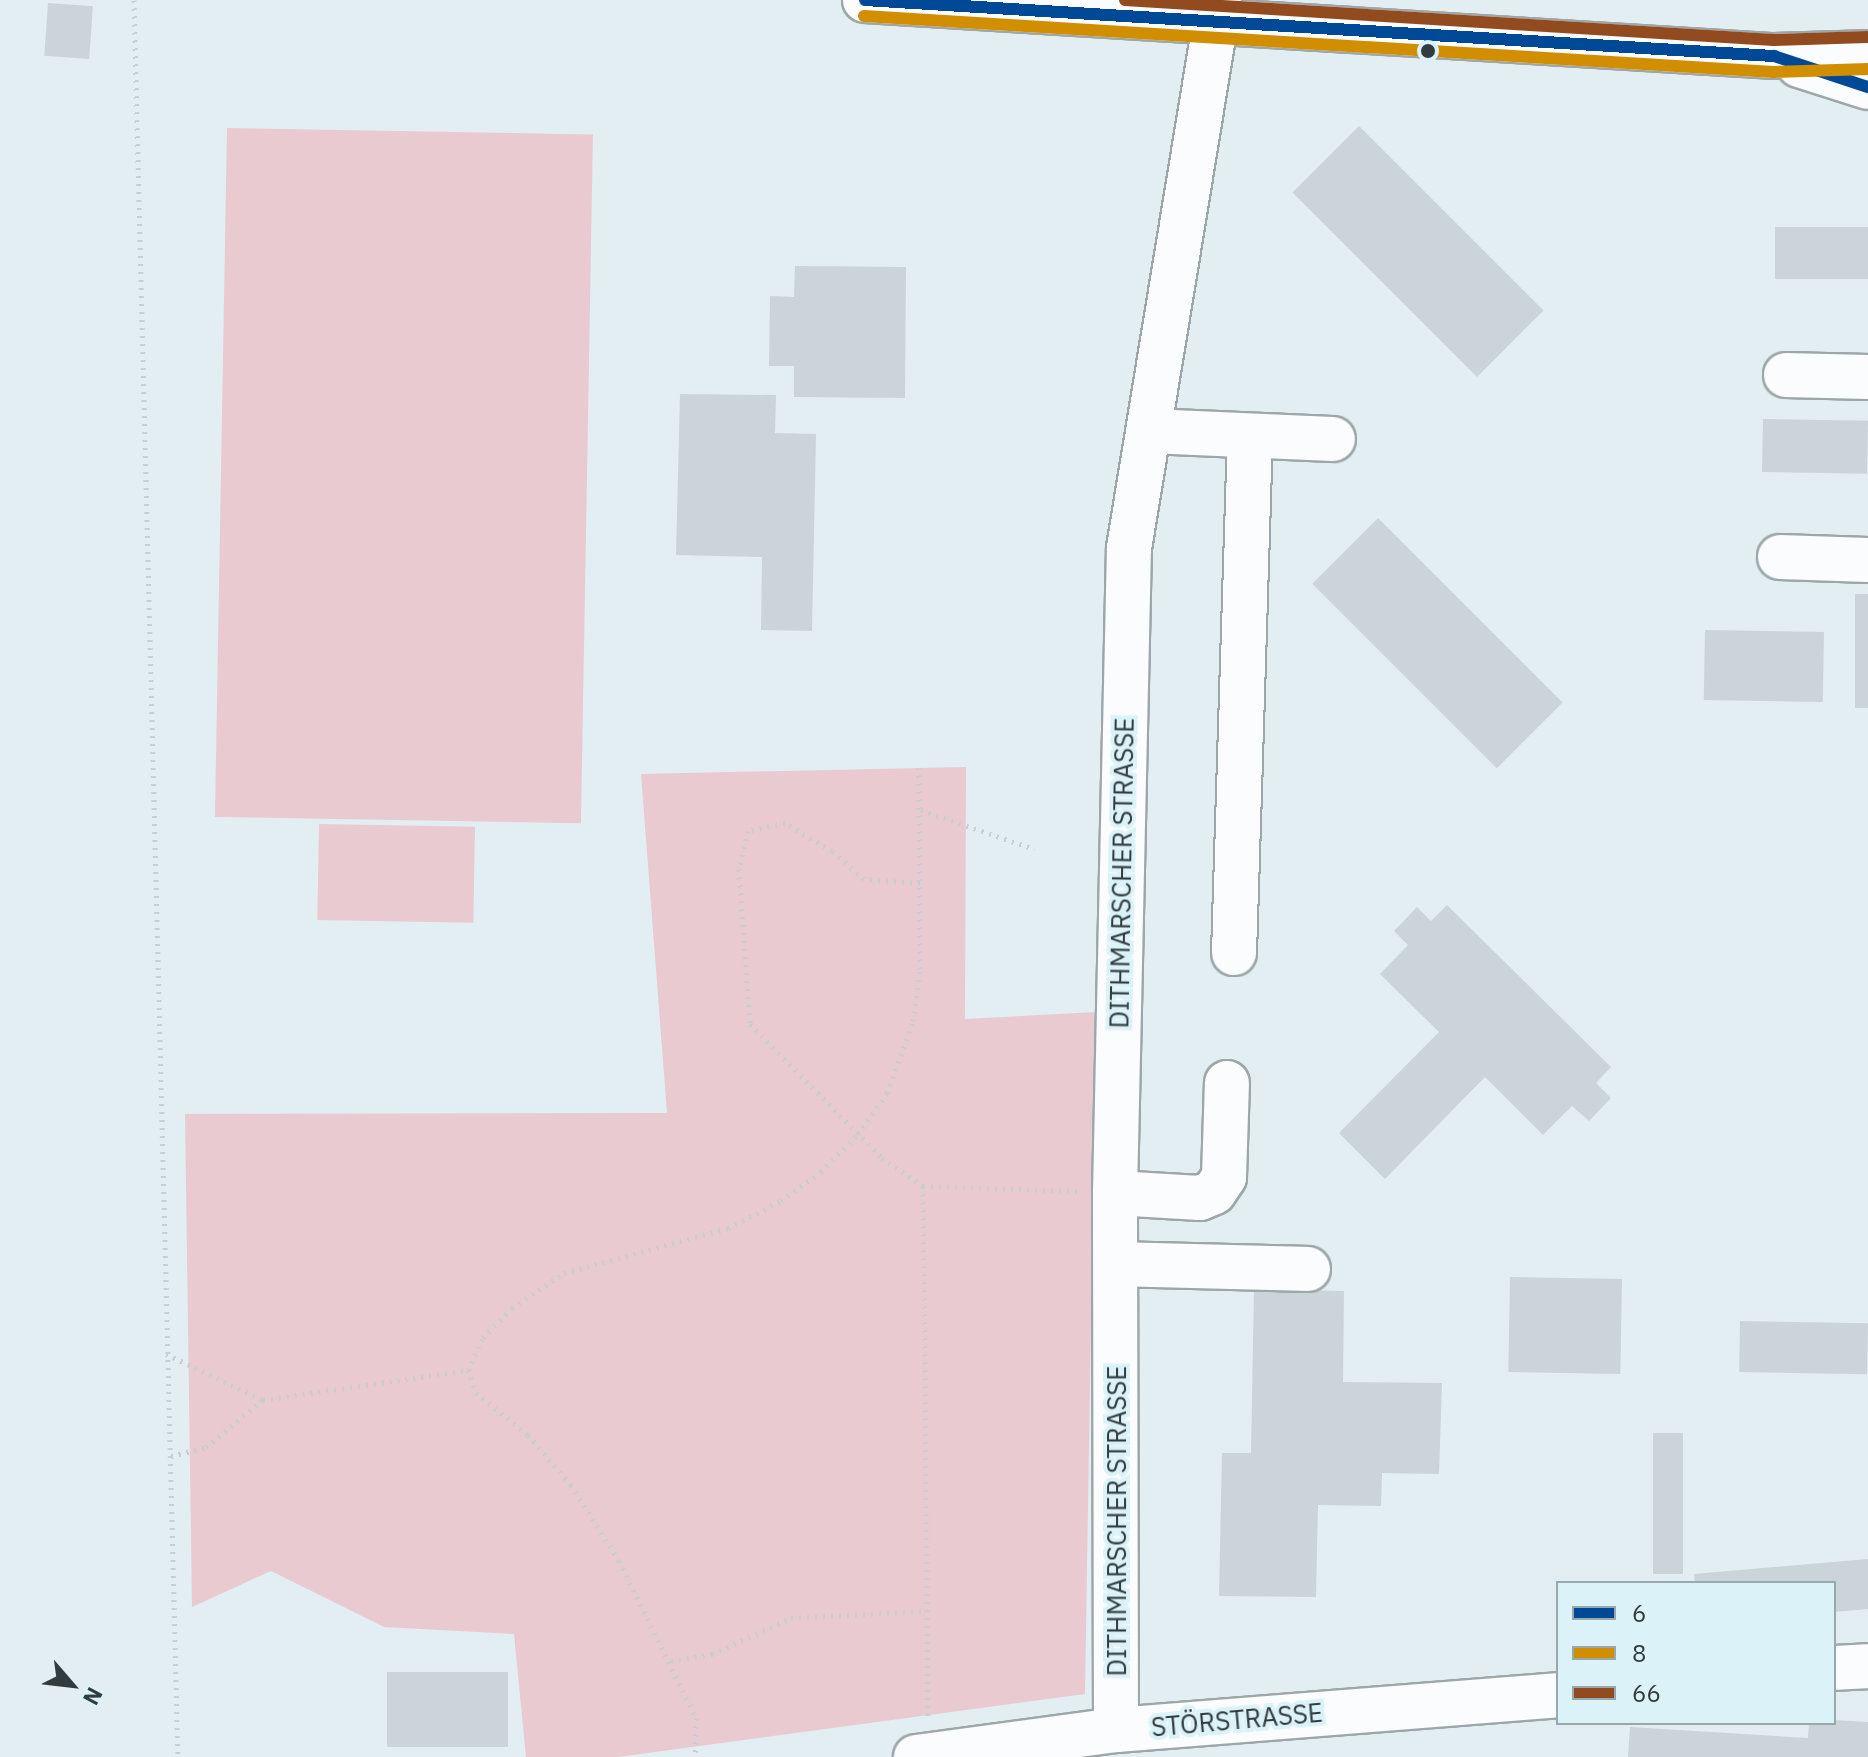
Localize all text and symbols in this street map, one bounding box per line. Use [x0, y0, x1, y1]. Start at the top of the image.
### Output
unlabelled marker [1420, 43, 1436, 59]
street label: DITHMARSCHER STRASSE [1104, 717, 1140, 1029]
street label: DITHMARSCHER STRASSE [1101, 1366, 1133, 1676]
legend [1556, 1581, 1836, 1725]
text: 6 [1632, 1597, 1646, 1629]
text: 8 [1632, 1637, 1646, 1669]
north arrow [32, 1645, 112, 1725]
text: 66 [1632, 1677, 1661, 1709]
text: N [77, 1683, 110, 1710]
street label: STÖRSTRASSE [1150, 1697, 1324, 1743]

